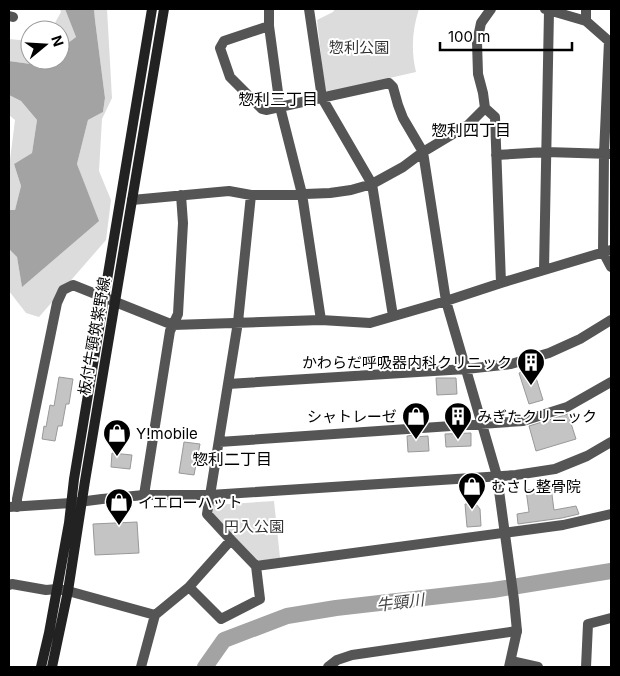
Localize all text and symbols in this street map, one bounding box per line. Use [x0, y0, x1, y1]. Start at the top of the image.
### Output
north arrow [20, 20, 70, 70]
scale bar [440, 20, 572, 52]
text: 100 m [448, 27, 490, 46]
text: N [48, 33, 68, 49]
park label: 惣利公園 [329, 38, 389, 57]
district label: 惣利三丁目 [238, 89, 318, 109]
district label: 惣利四丁目 [431, 120, 511, 140]
street label: 板付牛頸筑紫野線 [74, 275, 114, 397]
building icon: かわらだ呼吸器内科クリニック [516, 347, 546, 386]
place label: かわらだ呼吸器内科クリニック [302, 353, 512, 372]
shop icon: シャトレーゼ [401, 401, 431, 440]
building icon: みぎたクリニック [443, 401, 473, 440]
place label: シャトレーゼ [307, 407, 397, 426]
place label: みぎたクリニック [477, 407, 597, 426]
shop icon: Y!mobile [102, 418, 132, 457]
place label: Y!mobile [136, 424, 198, 443]
district label: 惣利二丁目 [192, 449, 272, 469]
shop icon: むさし整骨院 [457, 471, 487, 510]
place label: むさし整骨院 [491, 477, 581, 496]
shop icon: イエローハット [104, 487, 134, 526]
place label: イエローハット [138, 493, 243, 512]
park label: 円入公園 [224, 517, 284, 536]
water label: 牛頸川 [375, 589, 427, 615]

